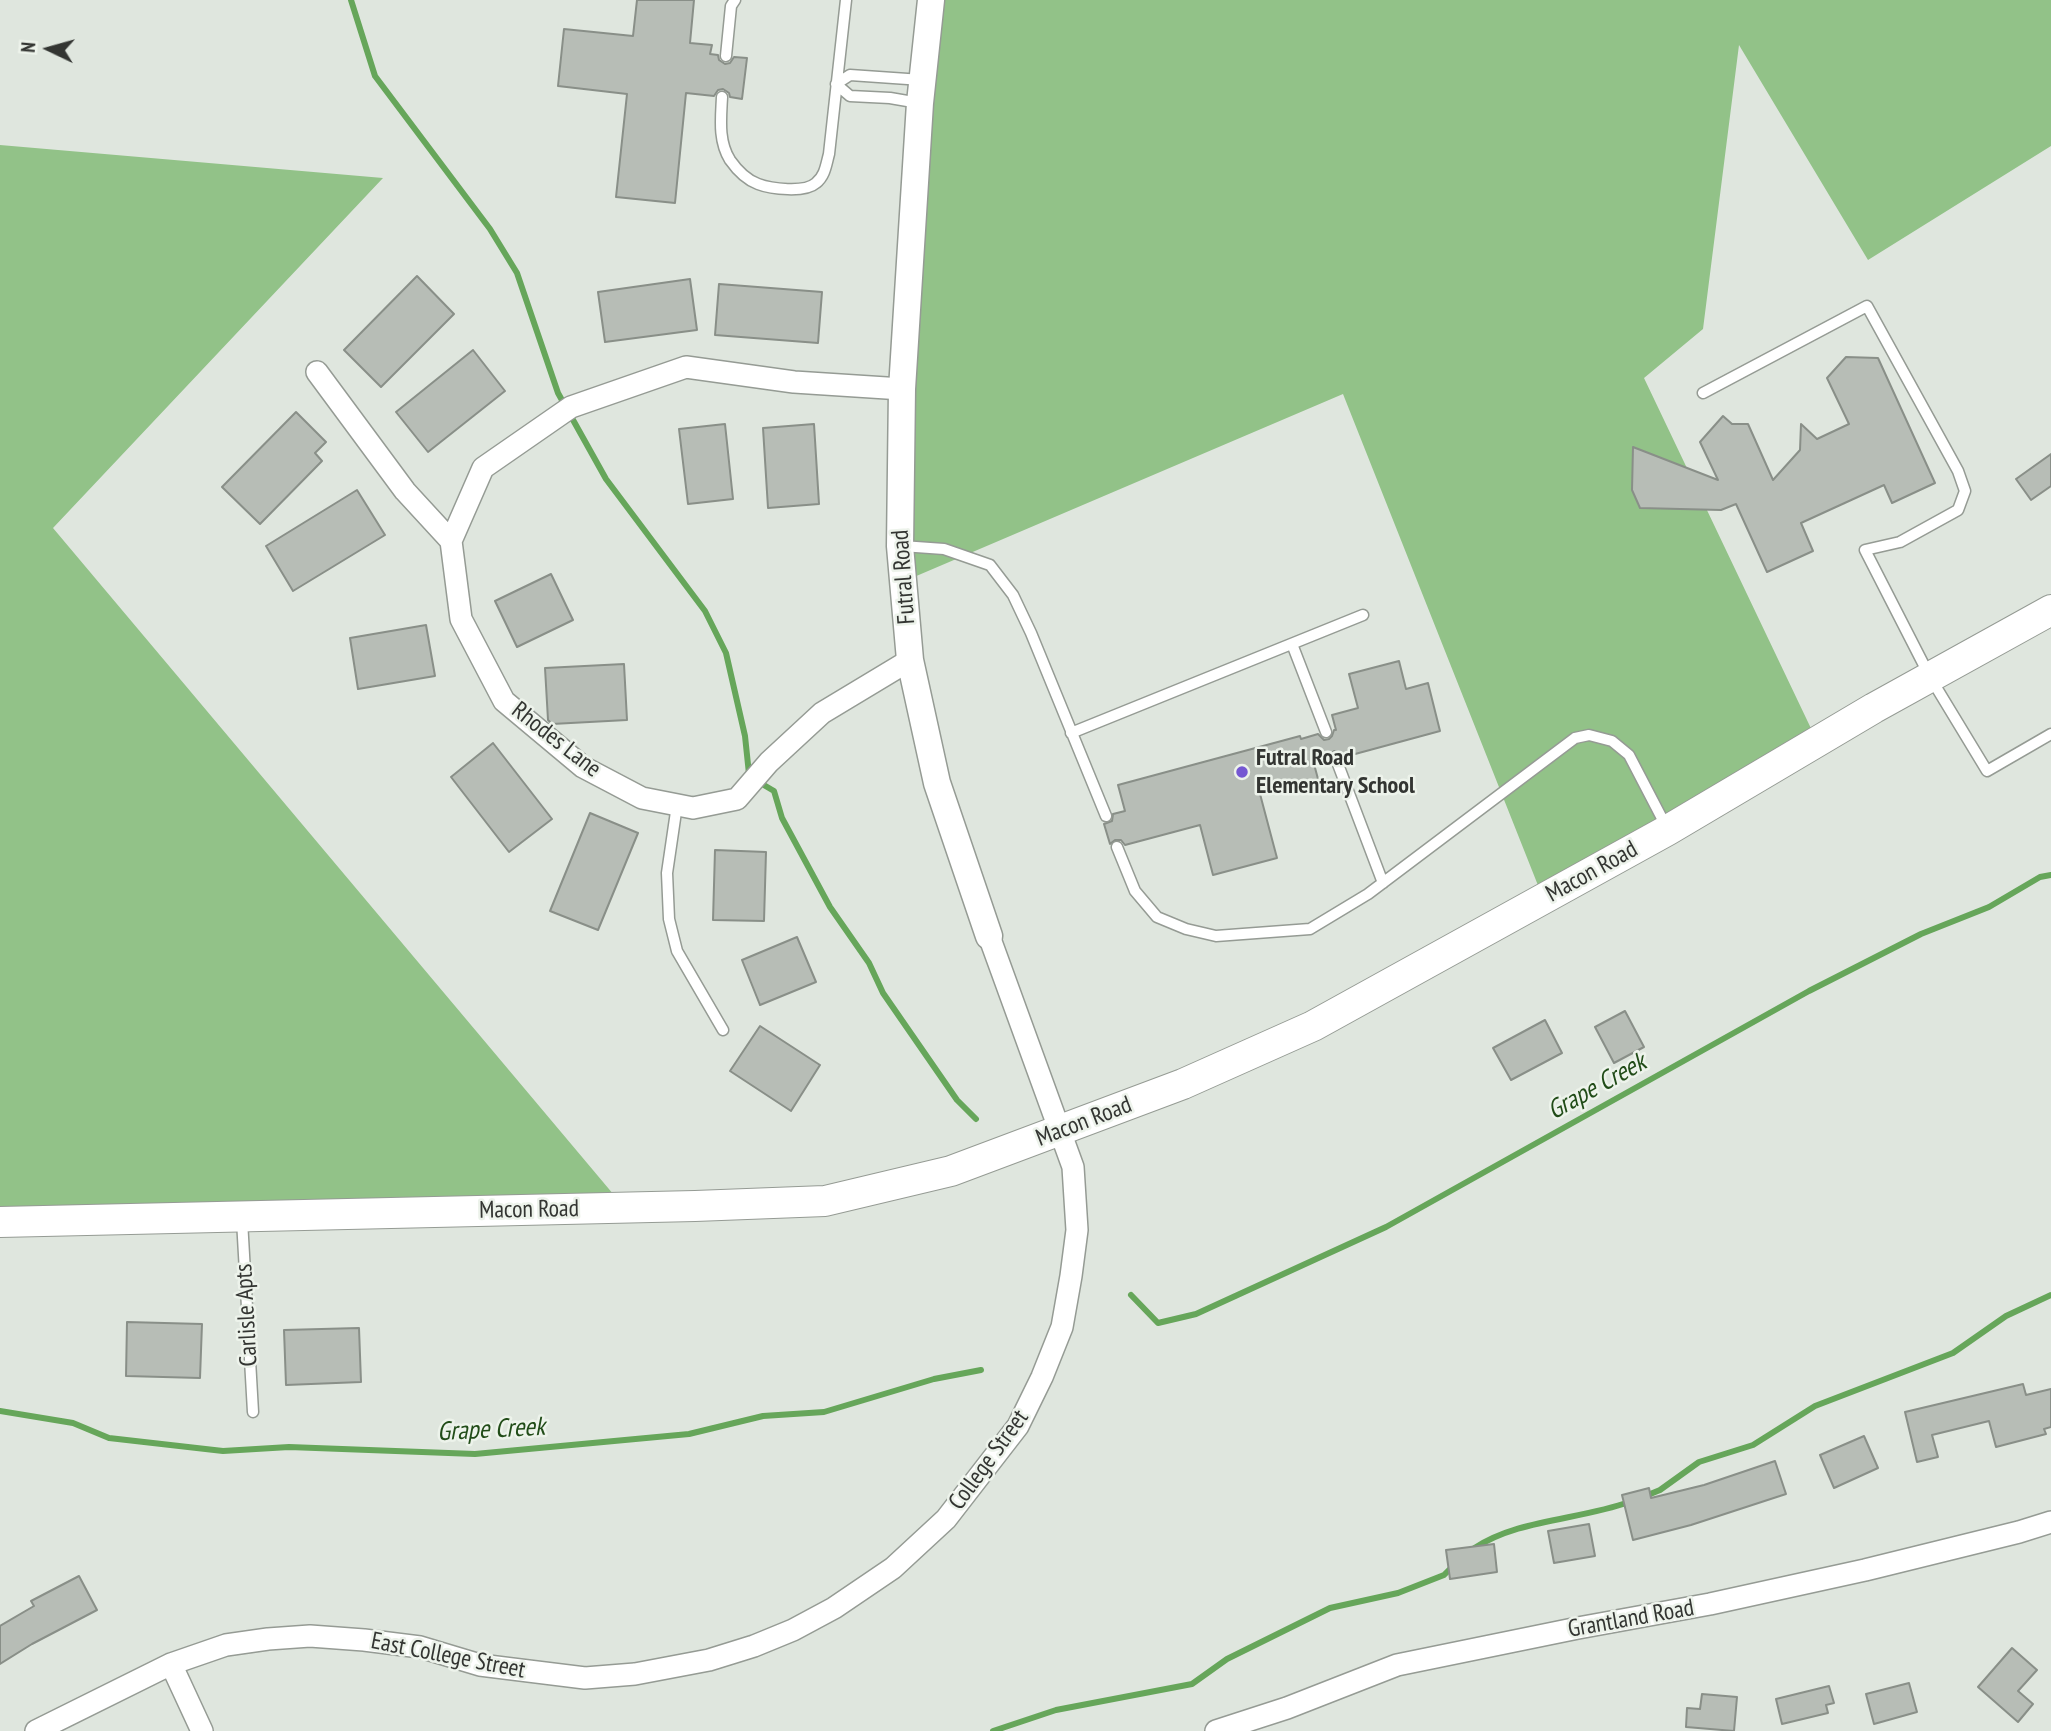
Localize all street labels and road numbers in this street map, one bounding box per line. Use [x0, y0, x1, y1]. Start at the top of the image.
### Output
street label: Futral Road [886, 529, 922, 625]
street label: Rhodes Lane [506, 696, 606, 784]
street label: Macon Road [1541, 835, 1643, 909]
street label: Macon Road [1032, 1091, 1136, 1153]
street label: Macon Road [479, 1195, 579, 1225]
street label: Carlisle Apts [230, 1263, 264, 1367]
street label: College Street [943, 1404, 1035, 1516]
street label: Grantland Road [1566, 1594, 1696, 1644]
street label: East College Street [369, 1627, 527, 1685]

